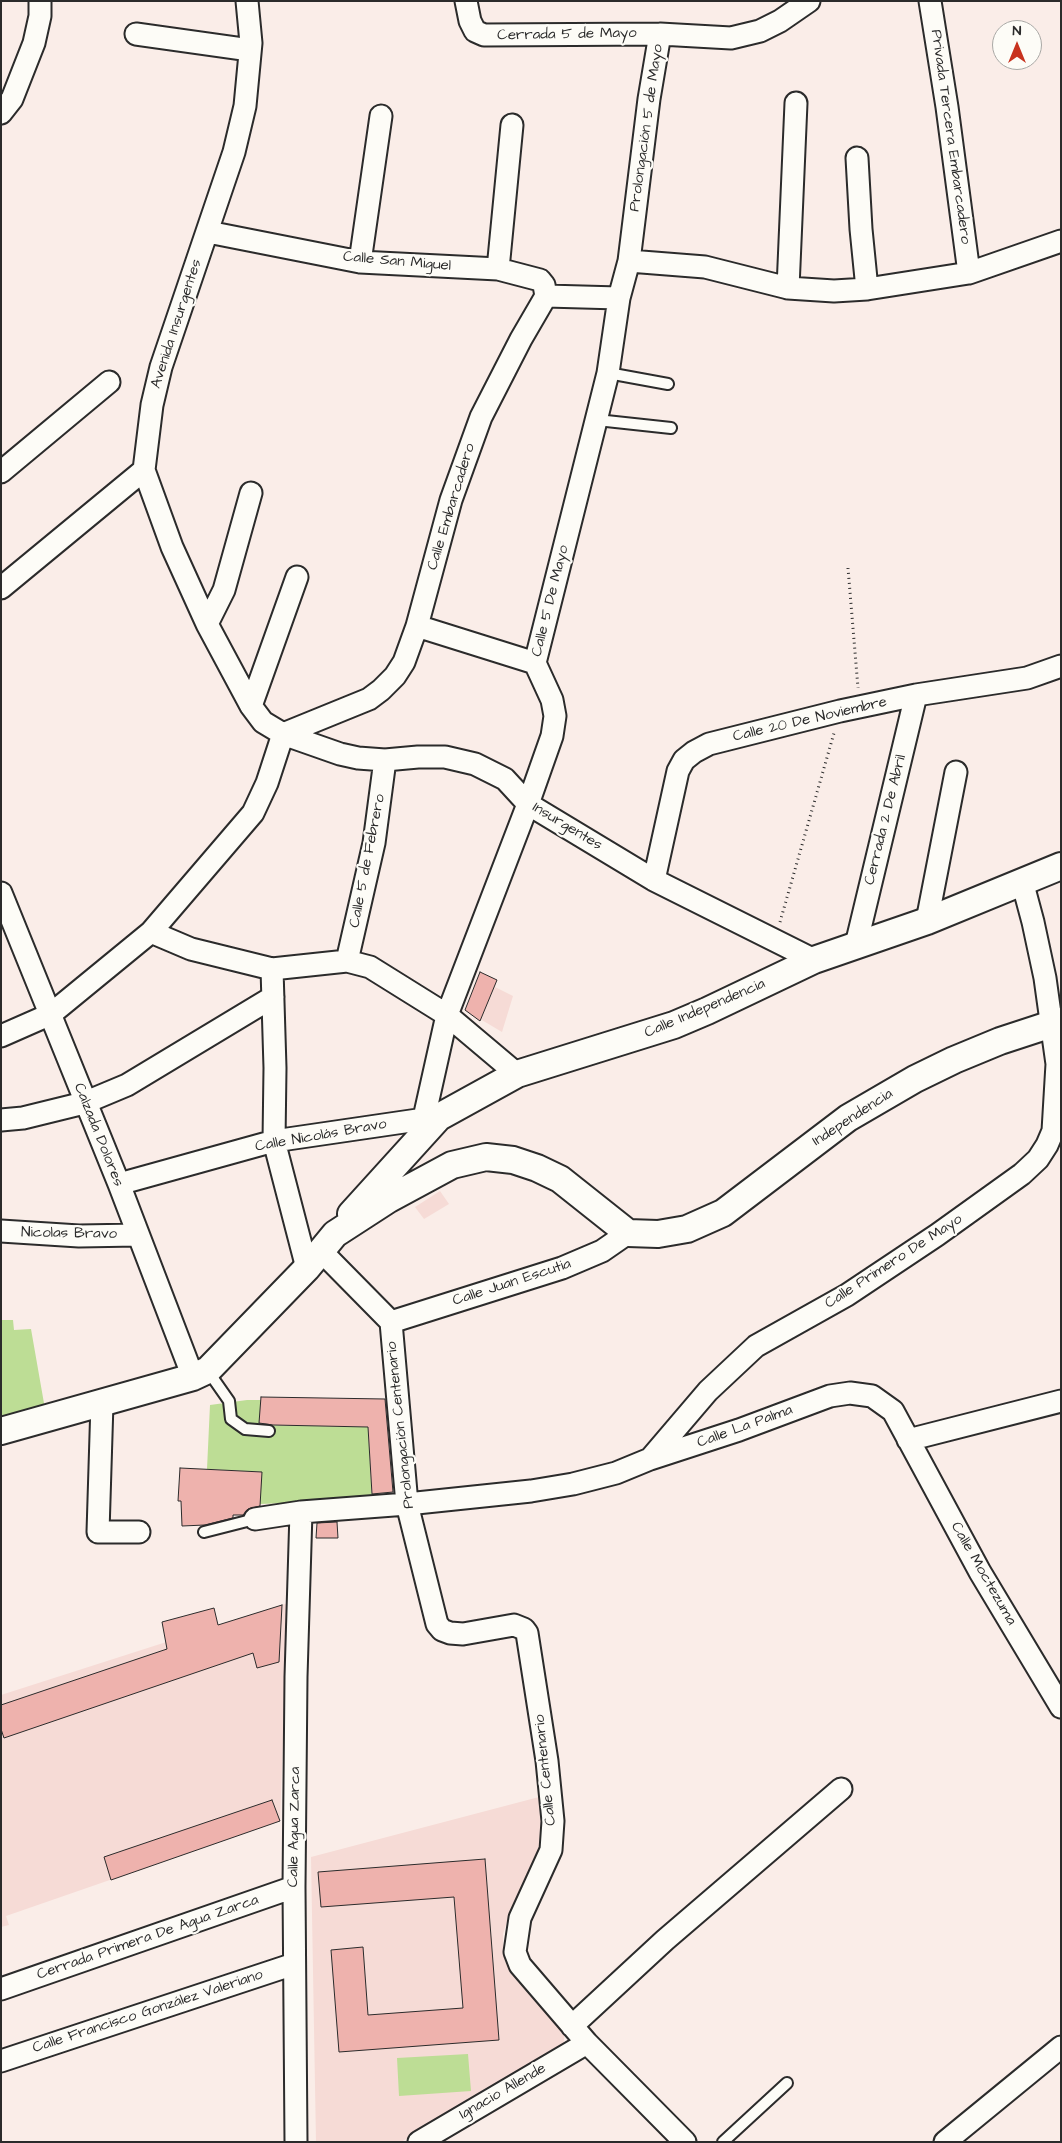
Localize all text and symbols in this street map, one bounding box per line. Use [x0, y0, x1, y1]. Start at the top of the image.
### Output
north arrow [992, 20, 1042, 70]
text: N [1013, 21, 1021, 41]
street label: Cerrada 5 de Mayo [497, 25, 637, 45]
street label: Privada Tercera Embarcadero [926, 28, 974, 246]
street label: Prolongación 5 de Mayo [626, 43, 668, 213]
street label: Calle San Miguel [342, 248, 452, 276]
street label: Avenida Insurgentes [148, 257, 206, 391]
street label: Calle Embarcadero [424, 441, 480, 573]
street label: Calle 5 De Mayo [528, 543, 574, 659]
street label: Calle 20 De Noviembre [731, 694, 889, 746]
street label: Cerrada 2 De Abril [861, 753, 911, 887]
street label: Calle 5 de Febrero [346, 793, 390, 929]
street label: Insurgentes [529, 799, 605, 855]
street label: Calle Independencia [642, 975, 768, 1043]
street label: Calzada Dolores [69, 1081, 127, 1189]
street label: Independencia [809, 1085, 897, 1151]
street label: Calle Nicolás Bravo [254, 1116, 388, 1156]
street label: Calle Primero De Mayo [822, 1211, 966, 1313]
street label: Nicolas Bravo [21, 1224, 117, 1244]
street label: Calle Juan Escutia [451, 1255, 573, 1311]
street label: Prolongación Centenario [383, 1340, 419, 1510]
street label: Calle La Palma [695, 1401, 795, 1453]
street label: Calle Moctezuma [946, 1519, 1020, 1629]
street label: Calle Centenario [531, 1714, 561, 1826]
street label: Calle Agua Zarca [285, 1767, 305, 1887]
street label: Cerrada Primera De Agua Zarca [35, 1892, 261, 1984]
street label: Calle Francisco González Valeriano [31, 1966, 265, 2058]
street label: Ignacio Allende [456, 2060, 550, 2124]

